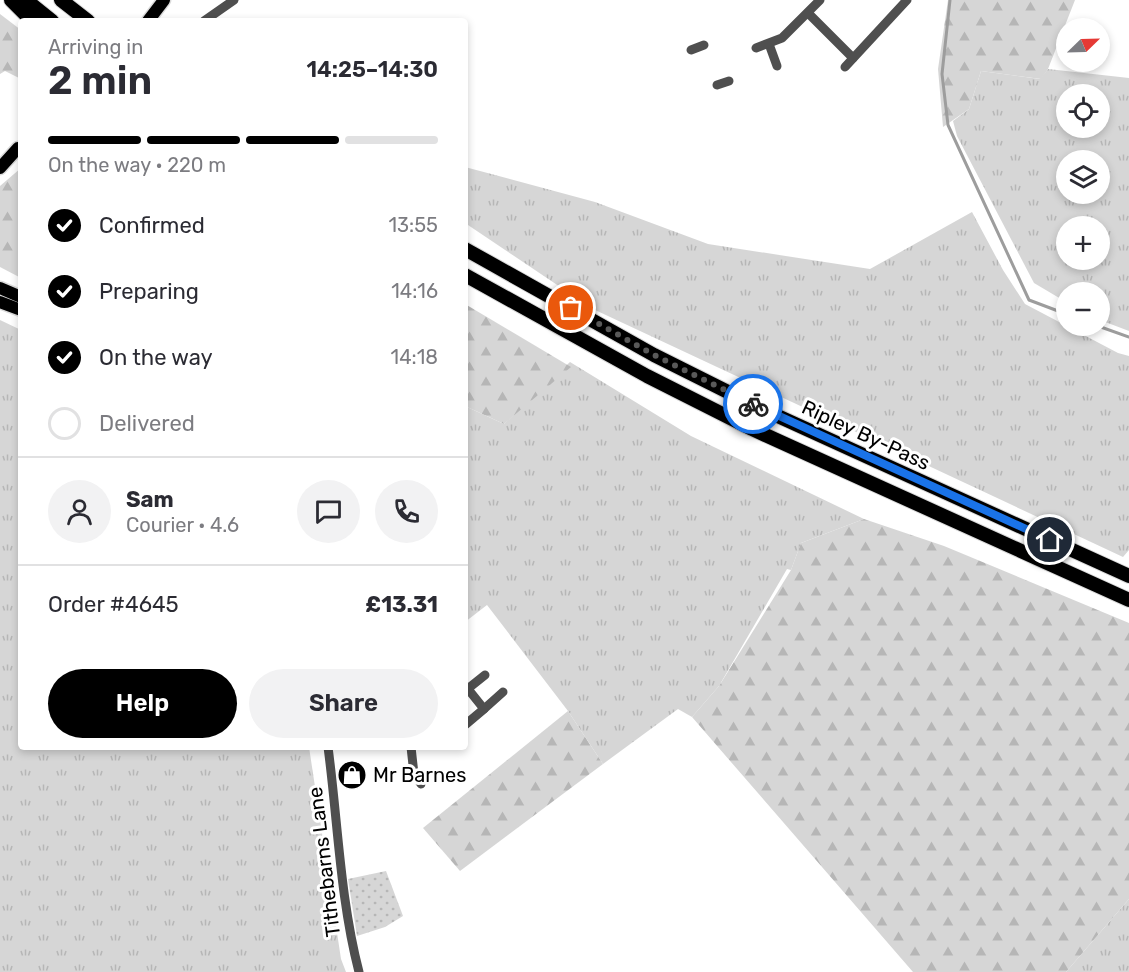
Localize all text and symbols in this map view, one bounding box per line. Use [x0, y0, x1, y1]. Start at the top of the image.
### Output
north arrow [1056, 18, 1110, 72]
map controls [1056, 18, 1110, 336]
text: Arriving in [48, 35, 143, 59]
text: 14:25–14:30 [307, 56, 438, 83]
text: 2 min [48, 58, 152, 104]
button: locate [1056, 84, 1110, 138]
button: layers [1056, 150, 1110, 204]
text: On the way · 220 m [48, 153, 226, 177]
icon: check [48, 209, 81, 242]
text: Confirmed [99, 212, 205, 239]
text: 13:55 [389, 213, 438, 237]
button: + [1056, 216, 1110, 270]
icon: check [48, 275, 81, 308]
text: Preparing [99, 278, 199, 305]
text: 14:16 [391, 279, 438, 303]
pin [545, 282, 596, 333]
button: − [1056, 282, 1110, 336]
icon: bag [554, 291, 587, 324]
icon: check [48, 341, 81, 374]
text: On the way [99, 344, 213, 371]
text: 14:18 [391, 345, 438, 369]
courier [723, 374, 783, 434]
icon: bike [737, 388, 770, 421]
street label: Ripley By-Pass [798, 395, 934, 475]
text: Delivered [99, 410, 195, 437]
button: person [48, 480, 111, 543]
button: chat [297, 480, 360, 543]
button: phone [375, 480, 438, 543]
text: Sam [126, 486, 174, 513]
text: Courier · 4.6 [126, 513, 239, 537]
pin [1024, 514, 1075, 565]
icon: home [1033, 523, 1066, 556]
text: Order #4645 [48, 591, 179, 618]
text: £13.31 [365, 591, 438, 618]
button: Help [48, 669, 237, 738]
button: Share [249, 669, 438, 738]
shop icon: Mr Barnes [336, 759, 368, 791]
place label: Mr Barnes [373, 763, 466, 787]
street label: Tithebarns Lane [303, 786, 345, 938]

